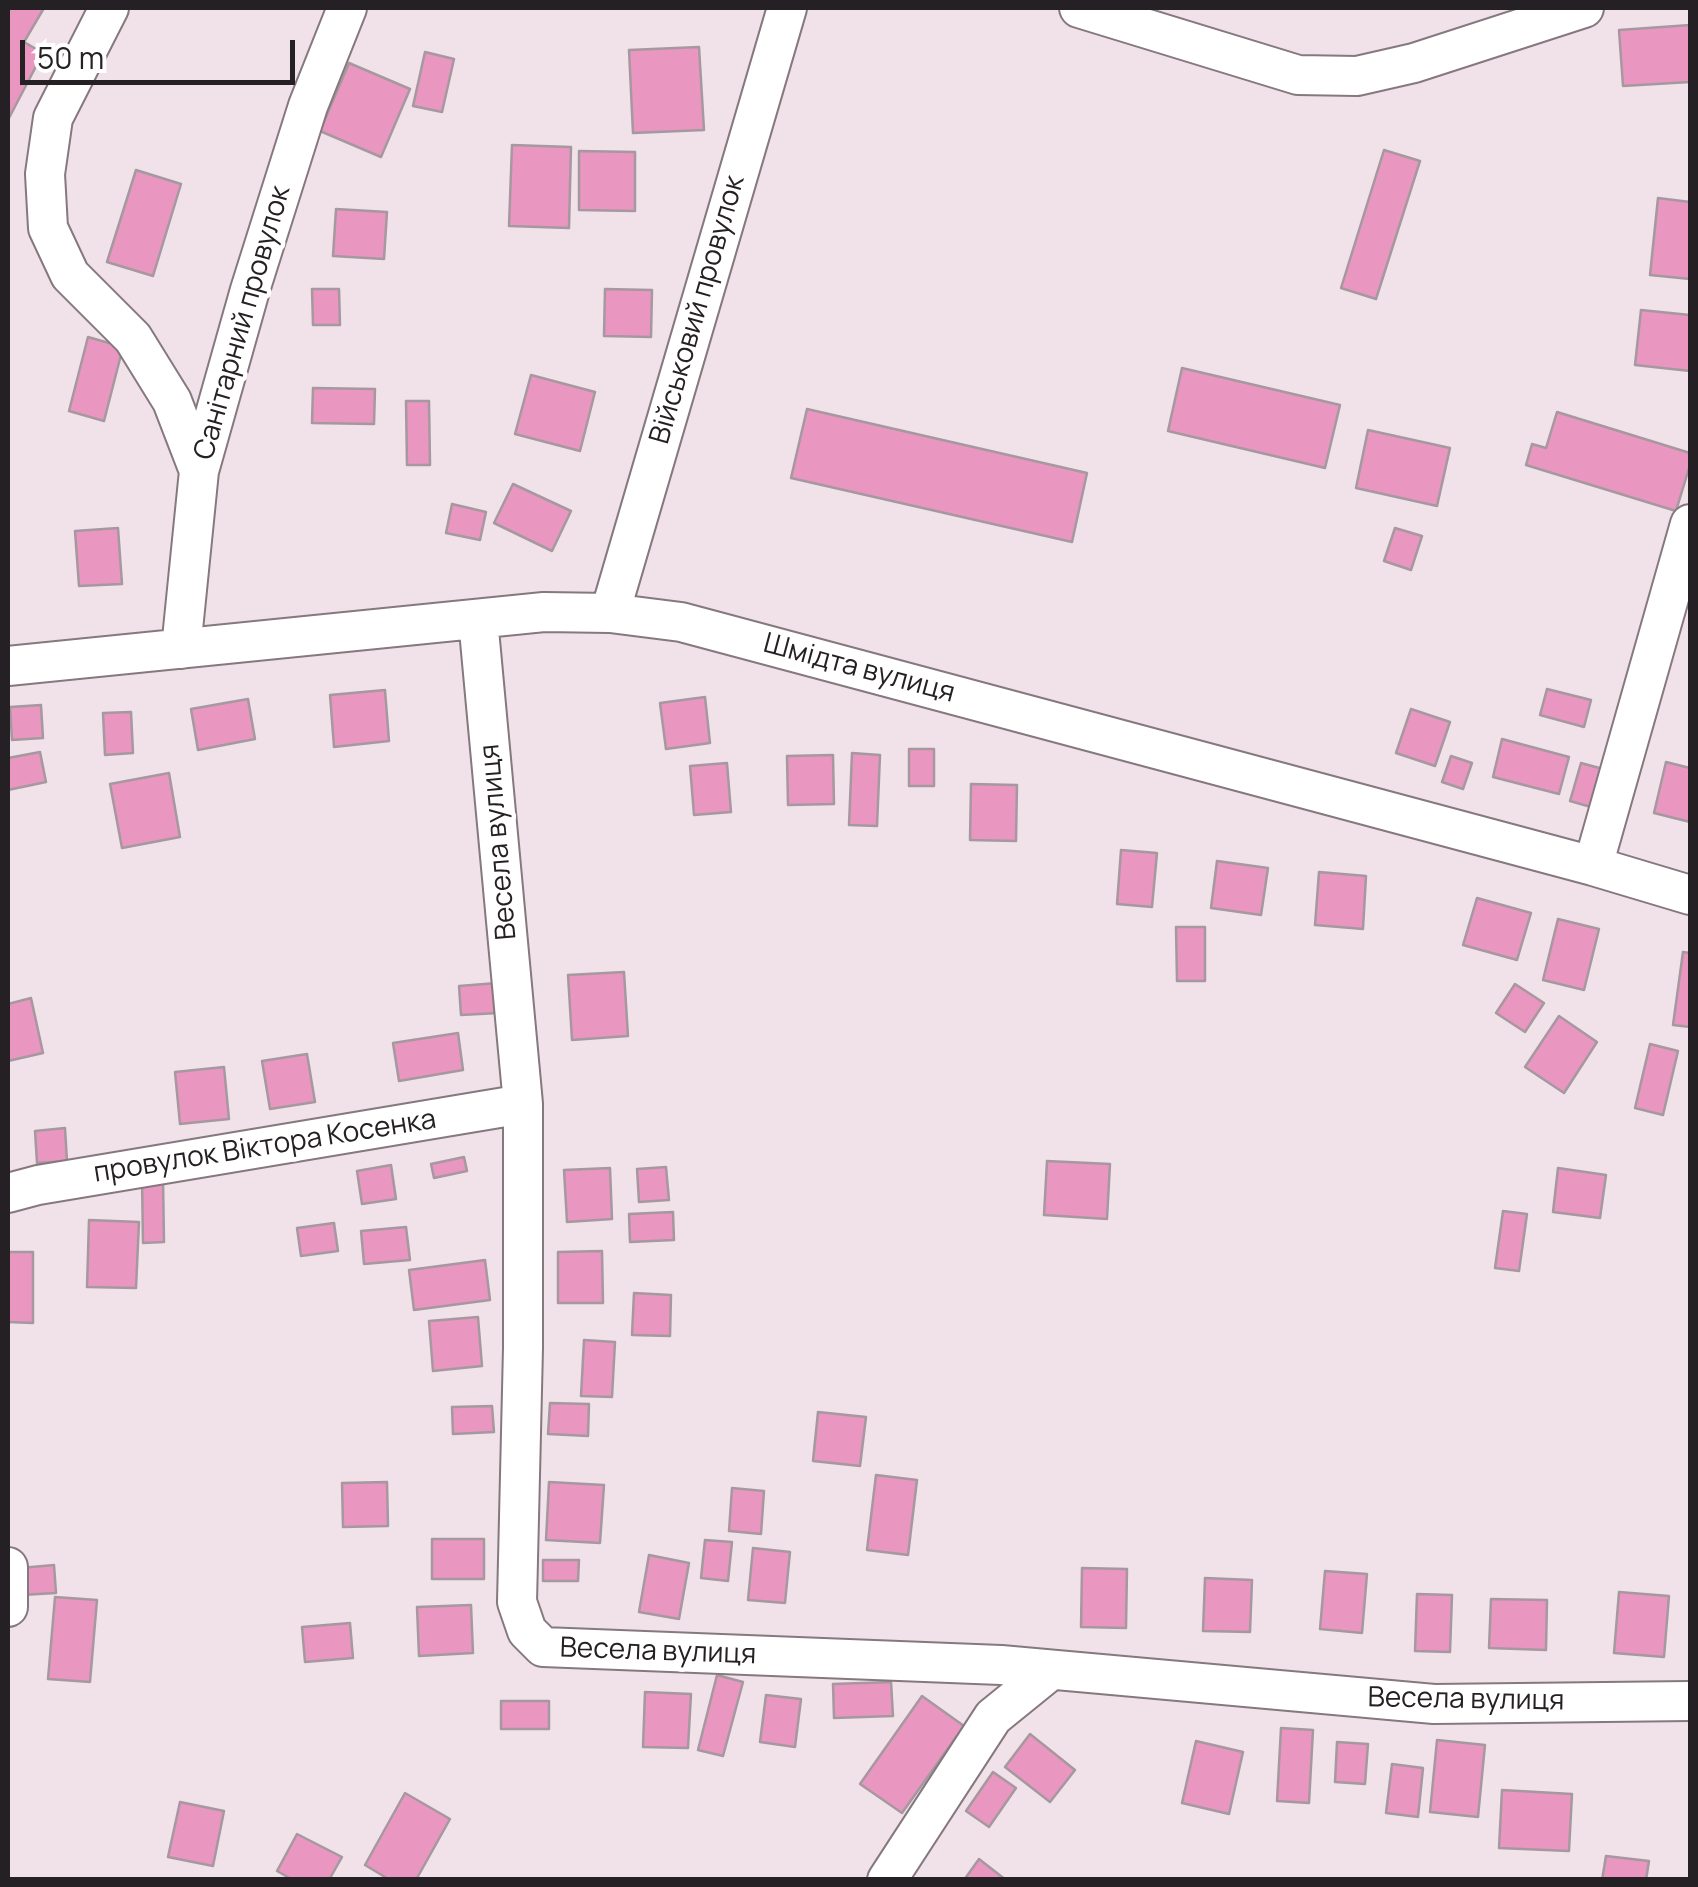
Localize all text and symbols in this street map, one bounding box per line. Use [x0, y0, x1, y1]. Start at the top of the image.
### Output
scale bar [25, 20, 300, 82]
text: 50 m [37, 37, 104, 78]
street label: Військовий провулок [644, 172, 752, 448]
street label: Санітарний провулок [188, 182, 298, 464]
street label: Шмідта вулиця [760, 627, 958, 711]
street label: Весела вулиця [474, 743, 524, 941]
street label: провулок Віктора Косенка [91, 1103, 439, 1191]
street label: Весела вулиця [559, 1632, 757, 1672]
street label: Весела вулиця [1367, 1681, 1565, 1719]

